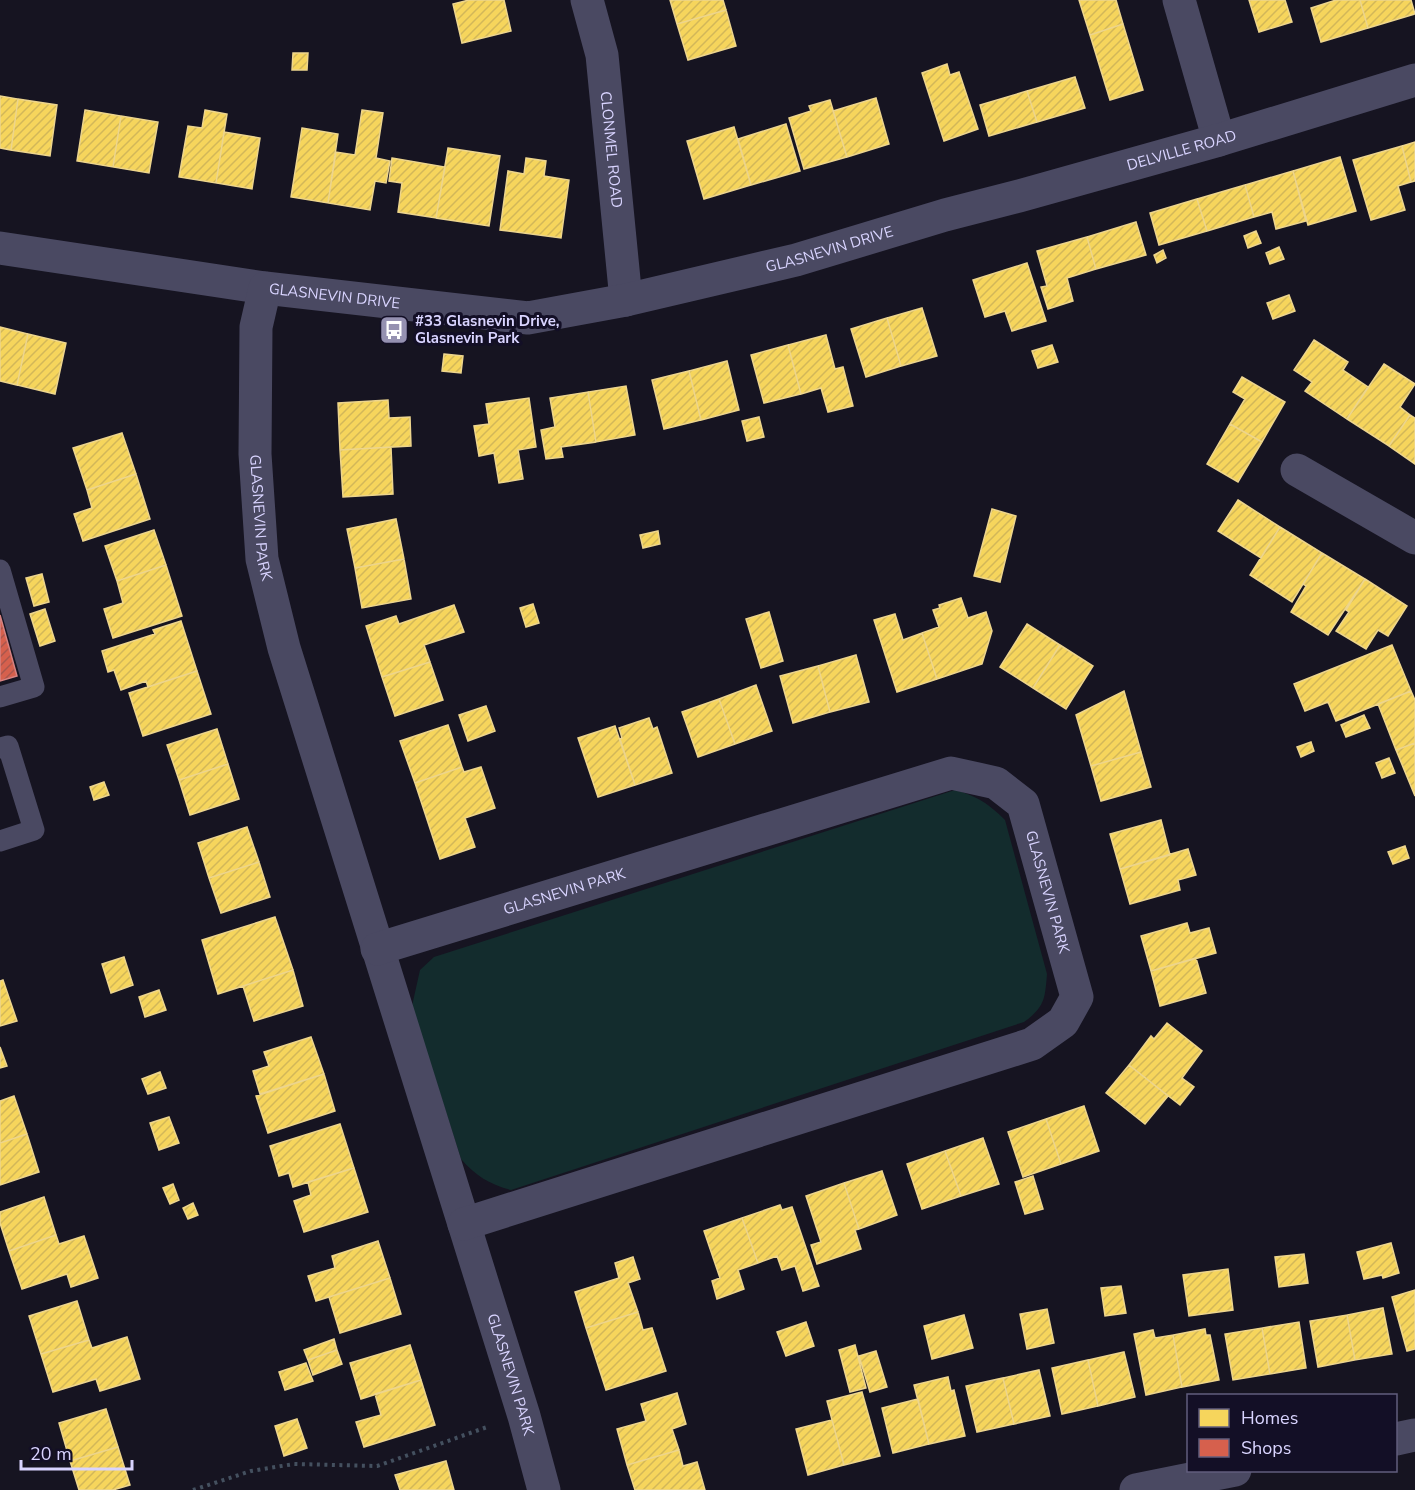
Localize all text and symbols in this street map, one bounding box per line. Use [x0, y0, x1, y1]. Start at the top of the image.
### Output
street label: CLONMEL ROAD [596, 90, 627, 209]
street label: DELVILLE ROAD [1125, 125, 1239, 175]
street label: GLASNEVIN DRIVE [764, 221, 896, 277]
street label: GLASNEVIN DRIVE [268, 279, 401, 313]
place label: #33 Glasnevin Drive, Glasnevin Park [415, 311, 559, 348]
bus stop icon: #33 Glasnevin Drive, Glasnevin Park [378, 314, 410, 346]
street label: GLASNEVIN PARK [245, 454, 277, 583]
street label: GLASNEVIN PARK [1021, 828, 1074, 956]
street label: GLASNEVIN PARK [501, 863, 628, 920]
street label: GLASNEVIN PARK [483, 1311, 539, 1438]
legend [1187, 1394, 1397, 1472]
text: Homes [1241, 1406, 1298, 1430]
scale bar [21, 1433, 132, 1471]
text: Shops [1241, 1436, 1291, 1460]
text: 20 m [30, 1442, 72, 1466]

